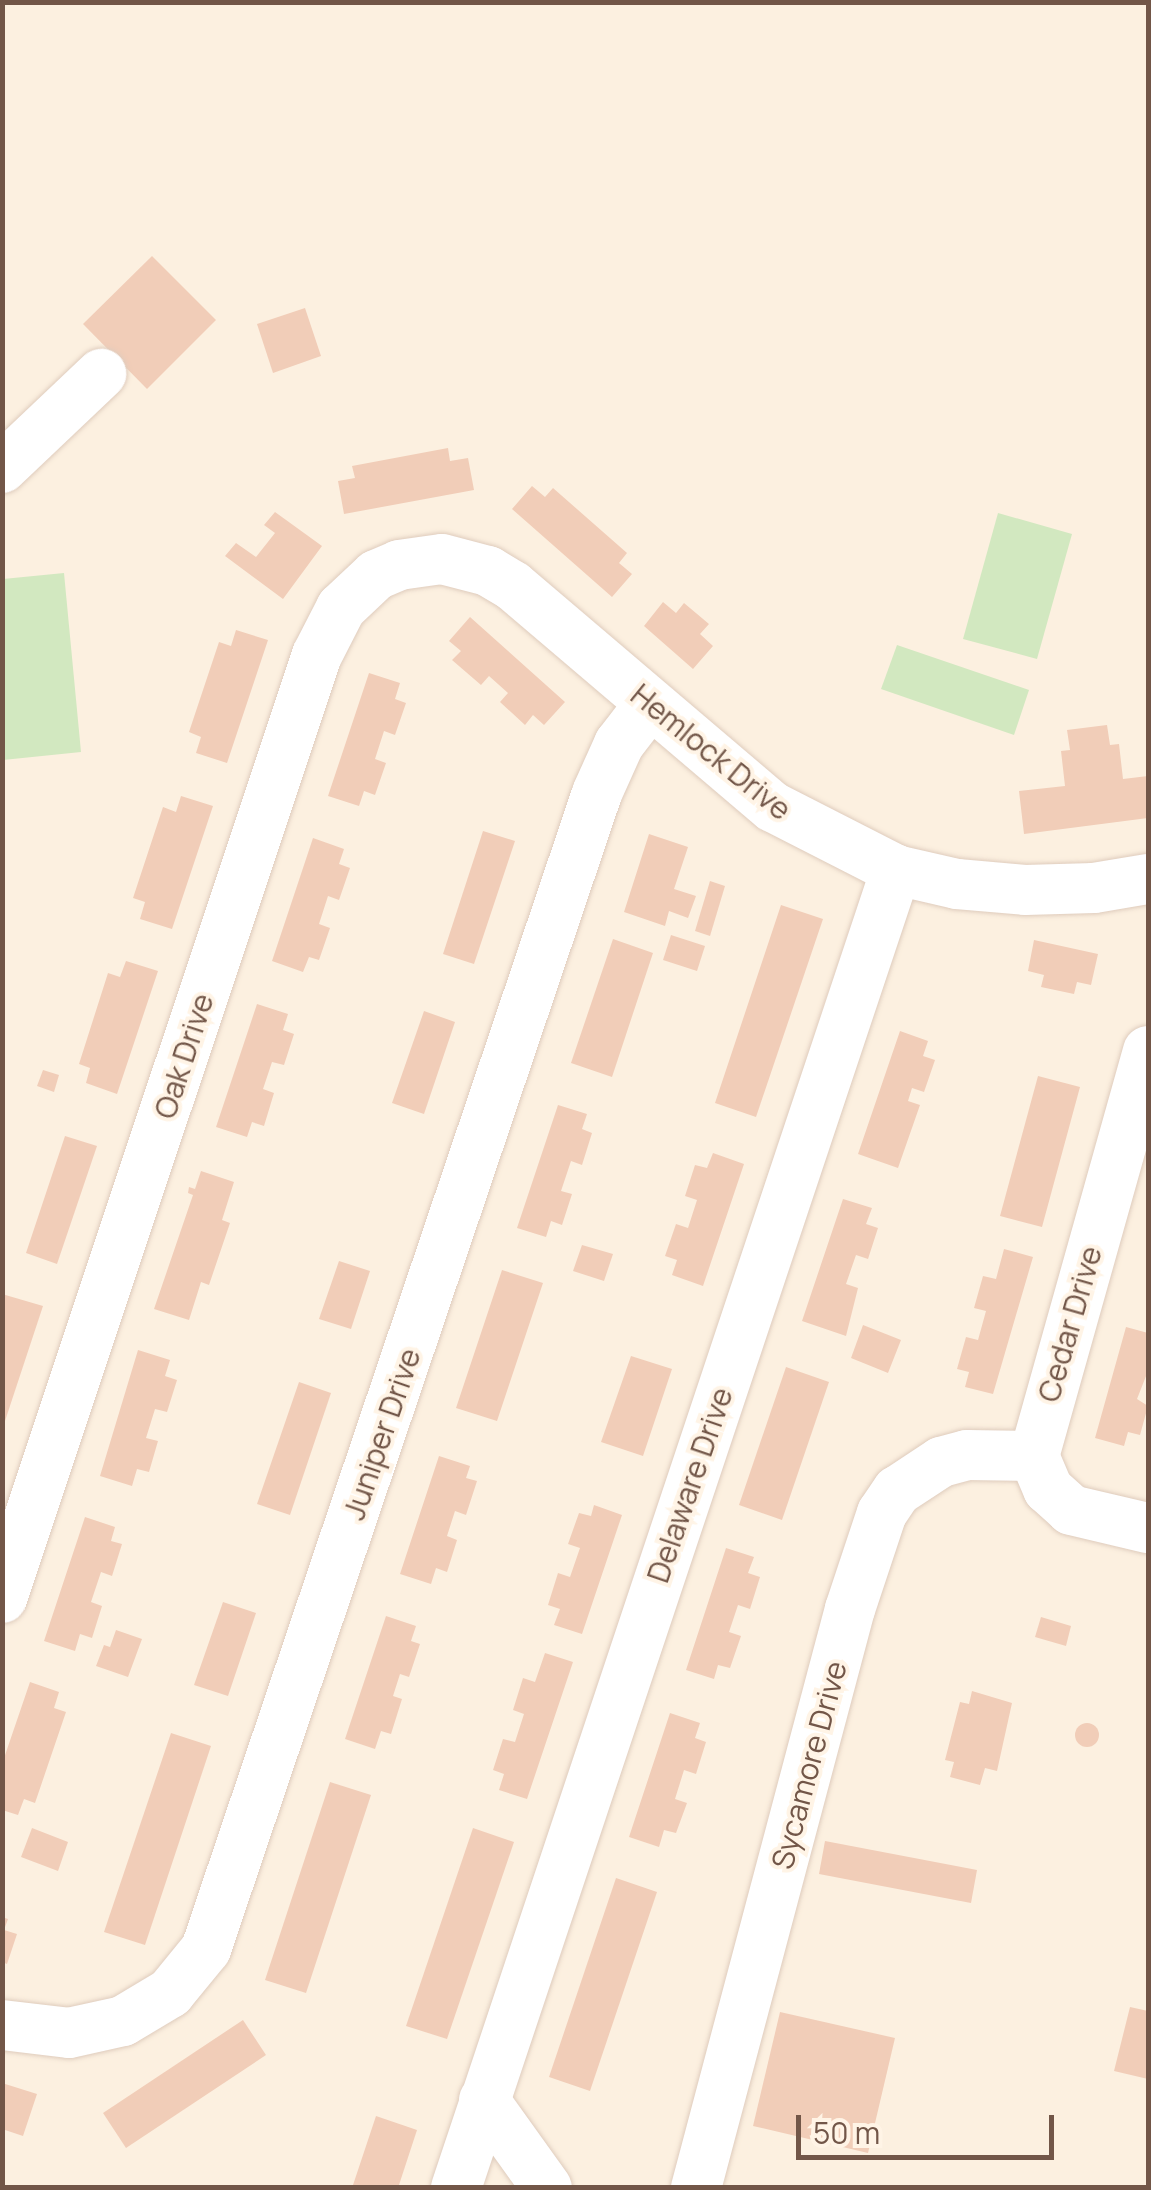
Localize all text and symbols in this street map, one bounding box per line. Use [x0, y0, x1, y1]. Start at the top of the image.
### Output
street label: Hemlock Drive [624, 677, 798, 827]
street label: Oak Drive [147, 989, 221, 1123]
street label: Cedar Drive [1031, 1242, 1109, 1406]
street label: Juniper Drive [336, 1344, 428, 1524]
street label: Delaware Drive [640, 1383, 740, 1587]
street label: Sycamore Drive [764, 1657, 854, 1873]
scale bar [801, 2095, 1058, 2157]
text: 50 m [813, 2112, 880, 2153]

